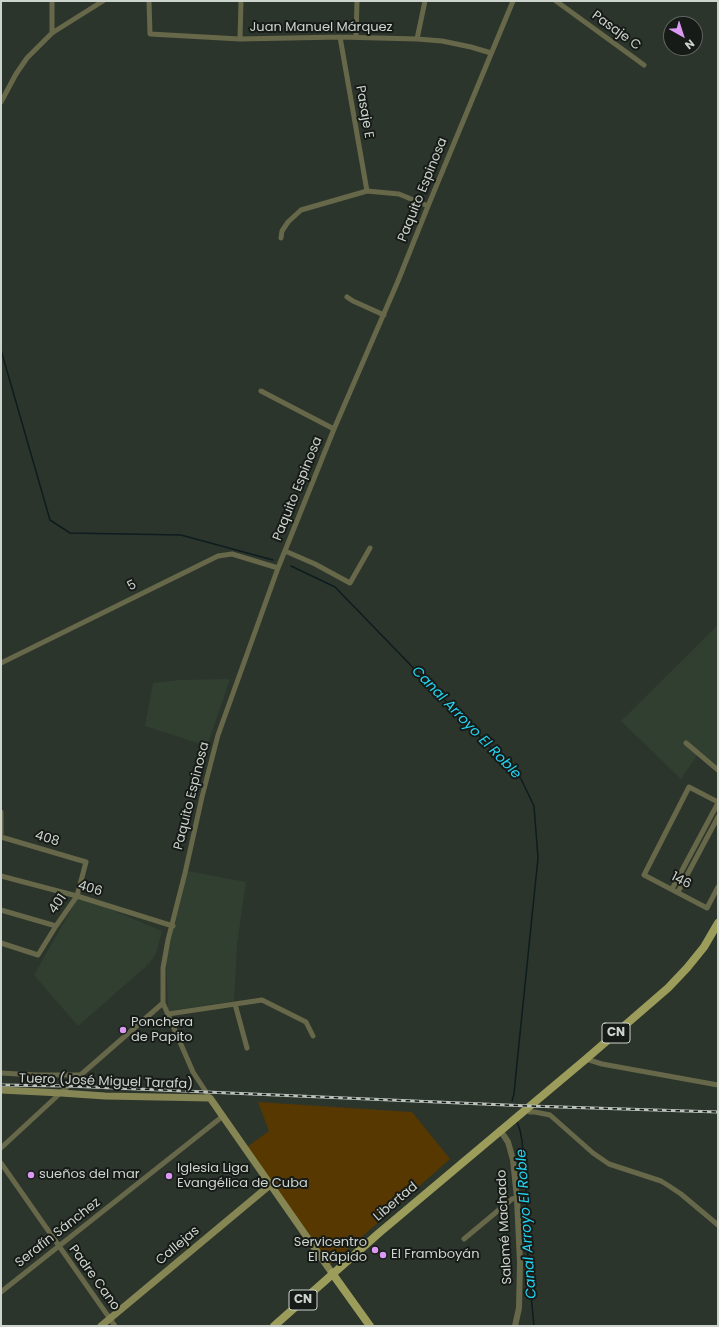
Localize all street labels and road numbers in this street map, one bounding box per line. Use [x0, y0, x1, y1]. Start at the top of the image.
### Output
street label: Pasaje C [588, 8, 644, 54]
street label: Juan Manuel Márquez [249, 20, 393, 36]
street label: Pasaje E [352, 84, 376, 140]
street label: Paquito Espinosa [395, 136, 451, 244]
street label: Paquito Espinosa [270, 435, 326, 543]
street label: 5 [125, 577, 139, 595]
street label: Paquito Espinosa [171, 740, 213, 852]
street label: 408 [33, 828, 61, 850]
street label: 146 [668, 869, 694, 893]
street label: 406 [76, 878, 104, 900]
street label: 401 [46, 891, 70, 917]
road number: CN [602, 1023, 630, 1043]
street label: Tuero (José Miguel Tarafa) [19, 1071, 193, 1093]
street label: Salomé Machado [494, 1169, 516, 1285]
street label: Libertad [371, 1179, 421, 1225]
street label: Serafín Sánchez [12, 1195, 104, 1271]
street label: Callejas [153, 1223, 203, 1269]
street label: Padre Cano [65, 1242, 123, 1314]
road number: CN [289, 1290, 317, 1310]

